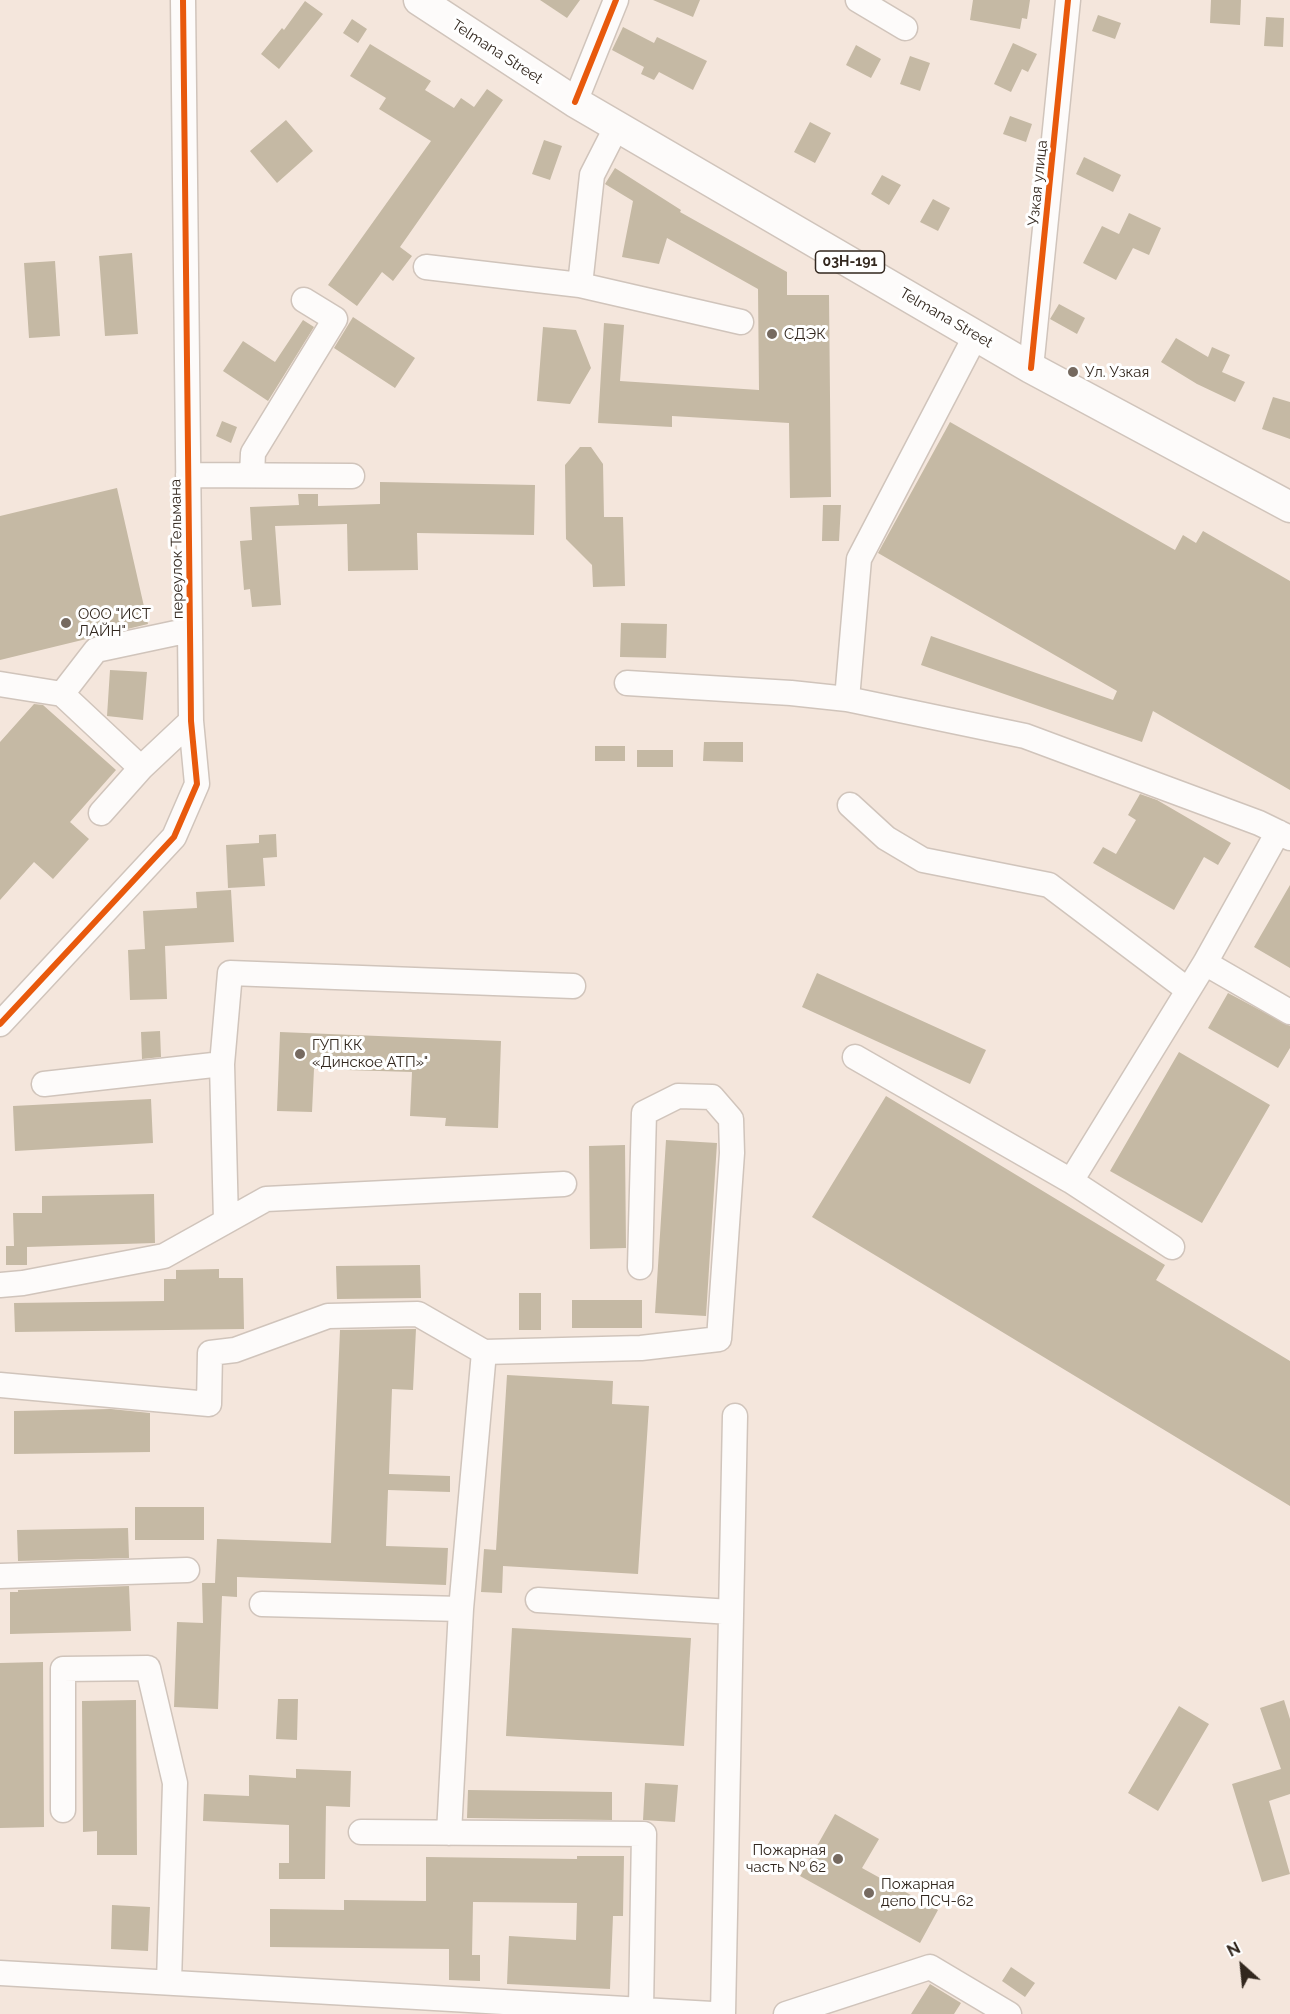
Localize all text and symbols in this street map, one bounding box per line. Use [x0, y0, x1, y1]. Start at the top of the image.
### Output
street label: Telmana Street [448, 16, 546, 88]
street label: Узкая улица [1025, 139, 1051, 227]
road number: 03Н-191 [816, 251, 884, 273]
street label: Telmana Street [896, 284, 996, 352]
place label: СДЭК [784, 325, 826, 343]
marker: СДЭК [765, 327, 779, 341]
place label: Ул. Узкая [1085, 363, 1149, 381]
marker: Ул. Узкая [1066, 365, 1080, 379]
street label: переулок Тельмана [167, 479, 187, 619]
place label: ООО "ИСТ ЛАЙН" [78, 605, 151, 640]
marker: ООО "ИСТ ЛАЙН" [59, 616, 73, 630]
place label: ГУП КК «Динское АТП»" [312, 1036, 428, 1071]
marker: ГУП КК «Динское АТП»" [293, 1047, 307, 1061]
place label: Пожарная часть № 62 [746, 1841, 826, 1876]
marker: Пожарная часть № 62 [831, 1852, 845, 1866]
place label: Пожарная депо ПСЧ-62 [881, 1875, 974, 1910]
marker: Пожарная депо ПСЧ-62 [862, 1886, 876, 1900]
north arrow [1212, 1936, 1272, 1996]
text: N [1224, 1938, 1243, 1961]

